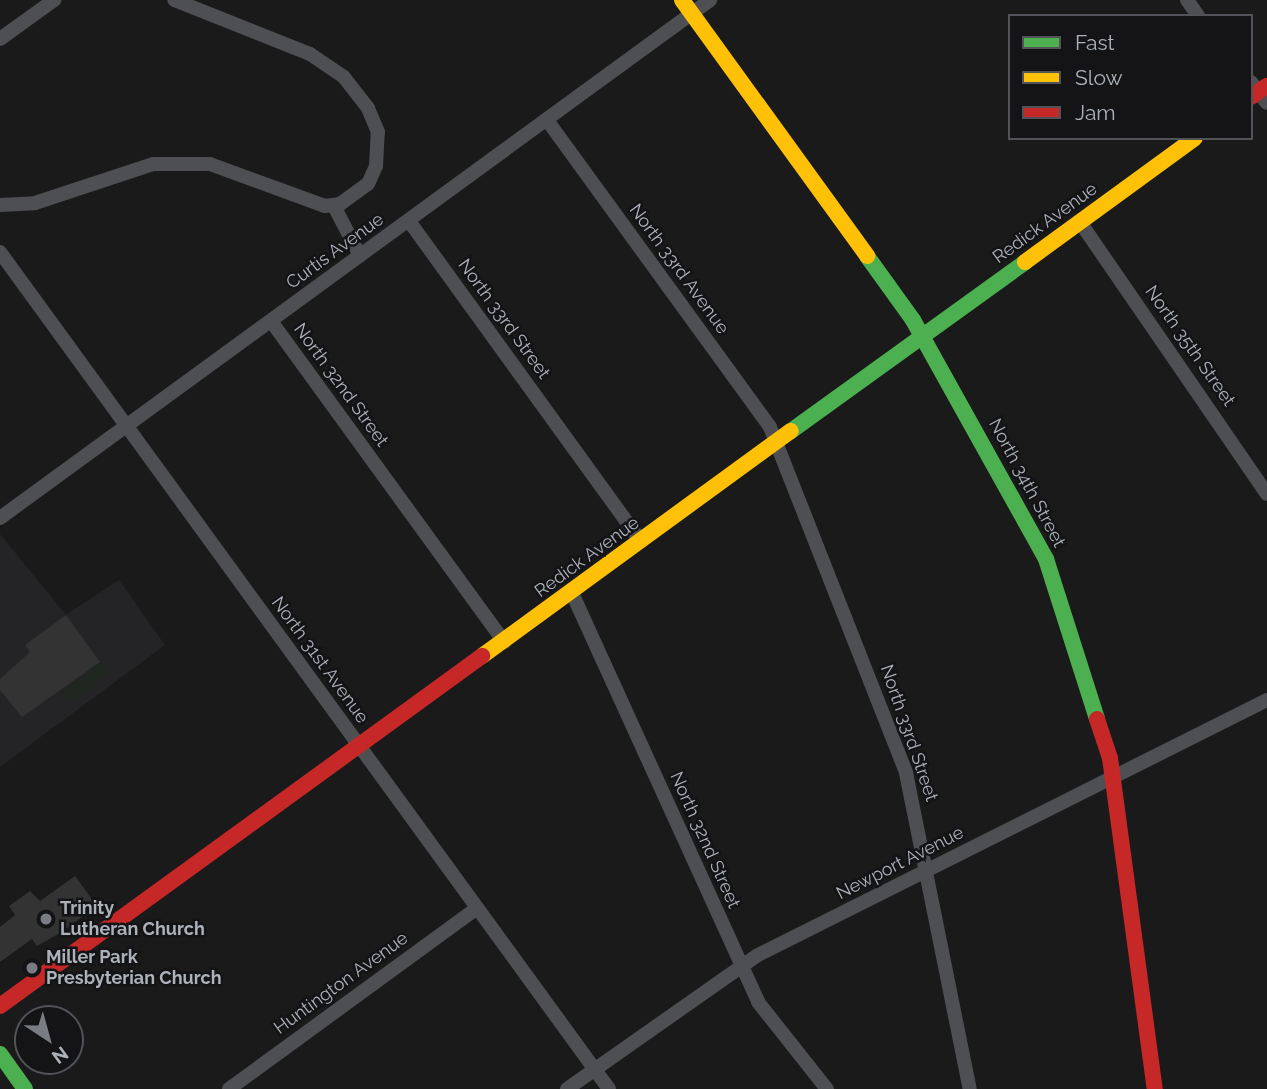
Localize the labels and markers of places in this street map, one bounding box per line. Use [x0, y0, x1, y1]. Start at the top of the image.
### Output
place label: Trinity Lutheran Church [60, 898, 205, 940]
marker: Trinity Lutheran Church [38, 911, 54, 927]
place label: Miller Park Presbyterian Church [46, 947, 222, 990]
marker: Miller Park Presbyterian Church [24, 960, 40, 976]

